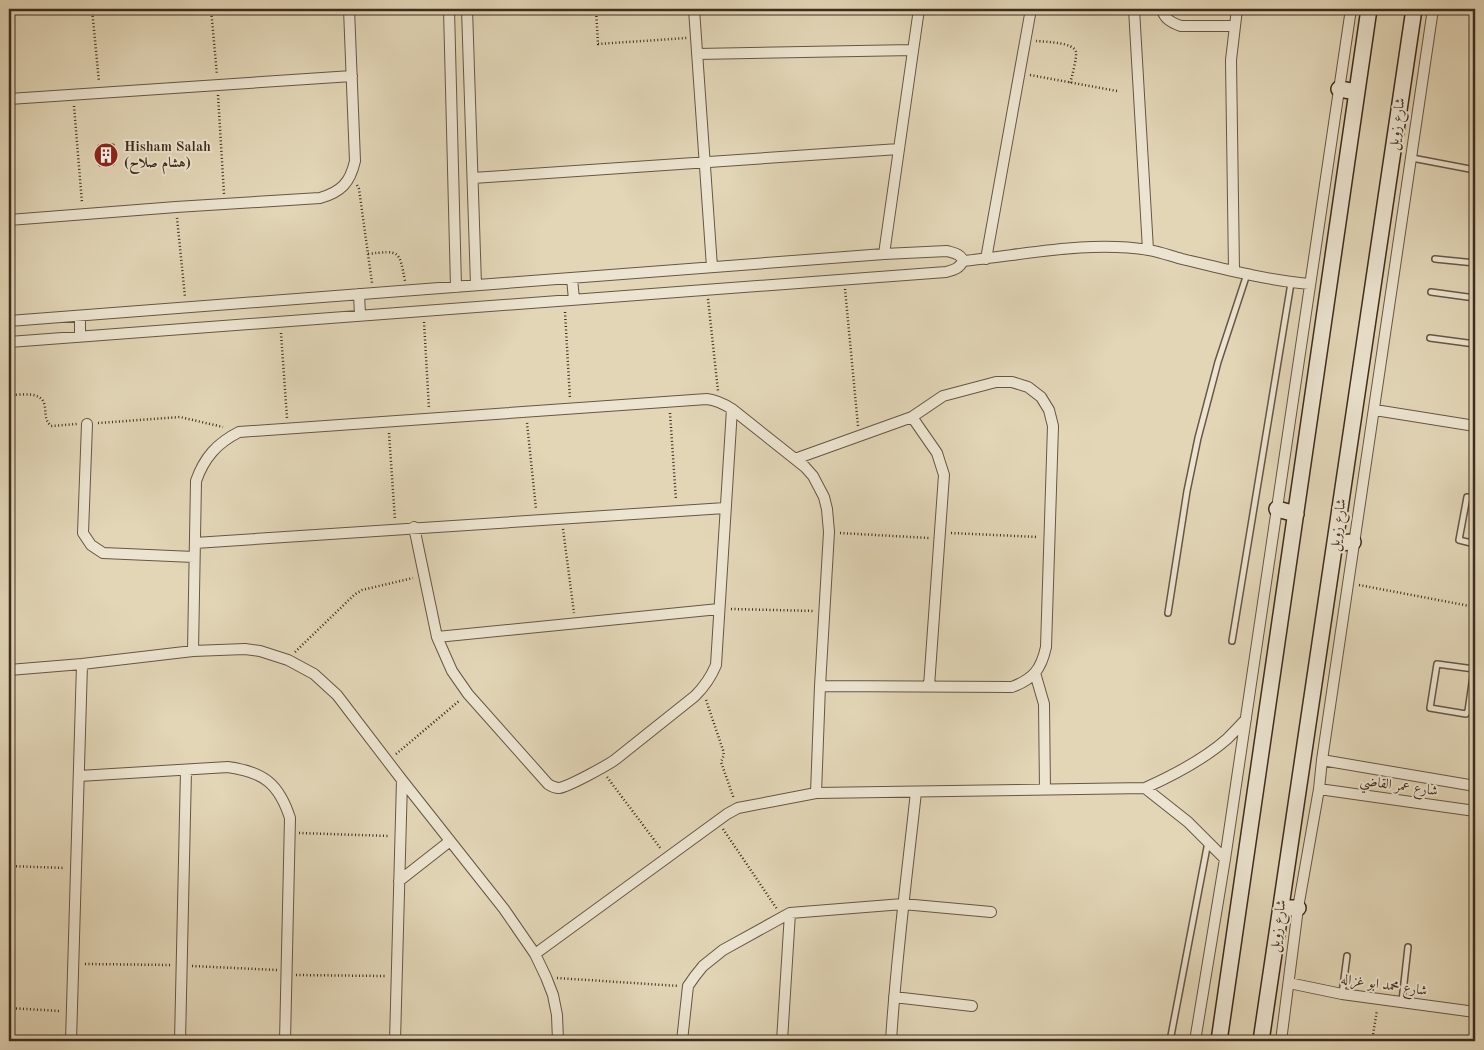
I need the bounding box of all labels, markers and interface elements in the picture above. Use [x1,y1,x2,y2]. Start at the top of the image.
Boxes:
street label: شارع زويل [1386,97,1412,152]
place label: Hisham Salah (هشام صلاح) [124,140,211,175]
building icon: Hisham Salah (هشام صلاح) [93,142,119,168]
street label: شارع زويل [1327,498,1353,553]
street label: شارع عمر القاضي [1358,774,1439,804]
street label: شارع زويل [1267,899,1293,954]
street label: شارع محمد ابو غزاله [1339,972,1428,1002]

